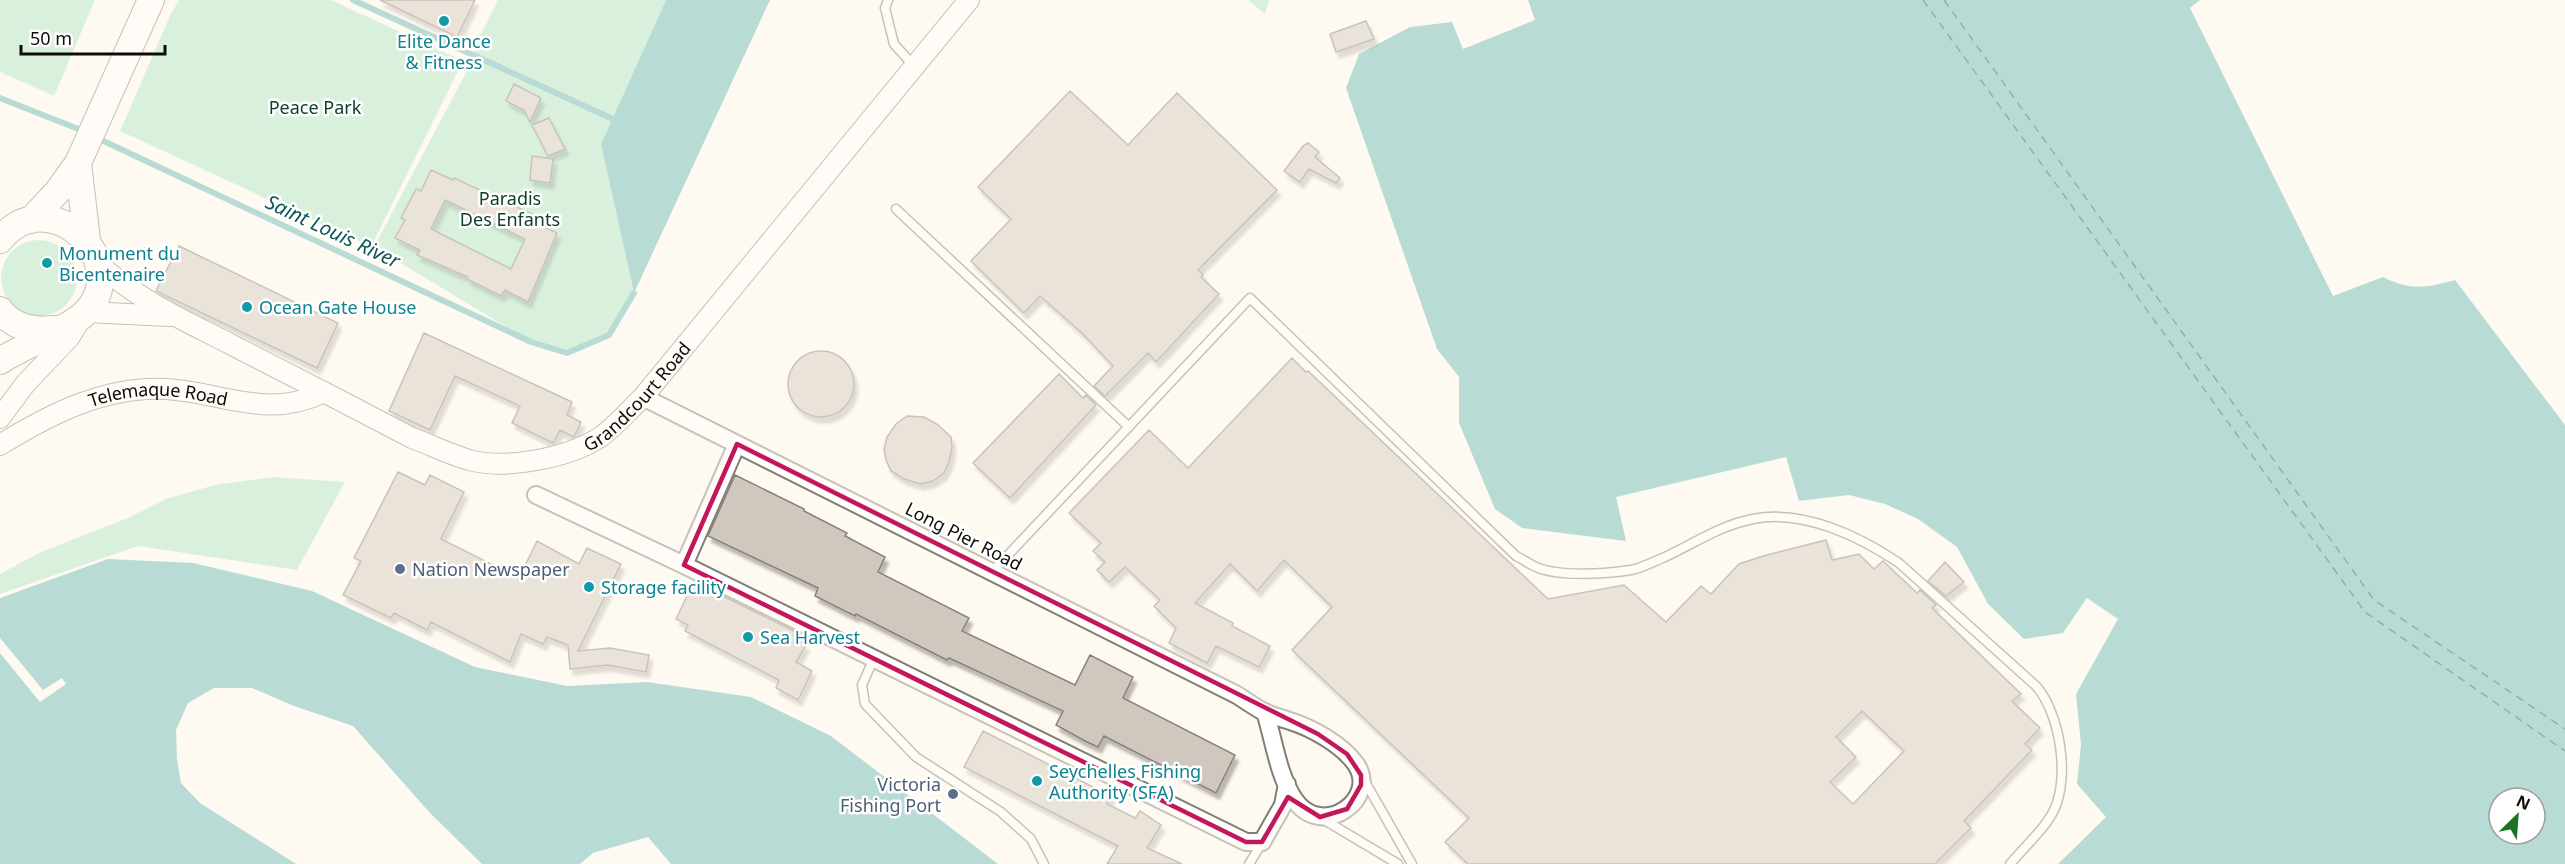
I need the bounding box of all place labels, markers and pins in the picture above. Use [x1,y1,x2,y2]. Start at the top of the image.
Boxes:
marker: Elite Dance & Fitness [437,14,451,28]
place label: Elite Dance & Fitness [397,29,491,74]
place label: Monument du Bicentenaire [59,241,180,286]
marker: Monument du Bicentenaire [40,256,54,270]
place label: Ocean Gate House [259,295,416,319]
marker: Ocean Gate House [240,300,254,314]
place label: Nation Newspaper [412,557,570,581]
marker: Nation Newspaper [393,562,407,576]
place label: Storage facility [601,575,727,599]
marker: Storage facility [582,580,596,594]
place label: Sea Harvest [760,625,861,649]
marker: Sea Harvest [741,630,755,644]
place label: Seychelles Fishing Authority (SFA) [1049,759,1201,804]
place label: Victoria Fishing Port [840,772,941,817]
marker: Seychelles Fishing Authority (SFA) [1030,774,1044,788]
marker: Victoria Fishing Port [946,787,960,801]

